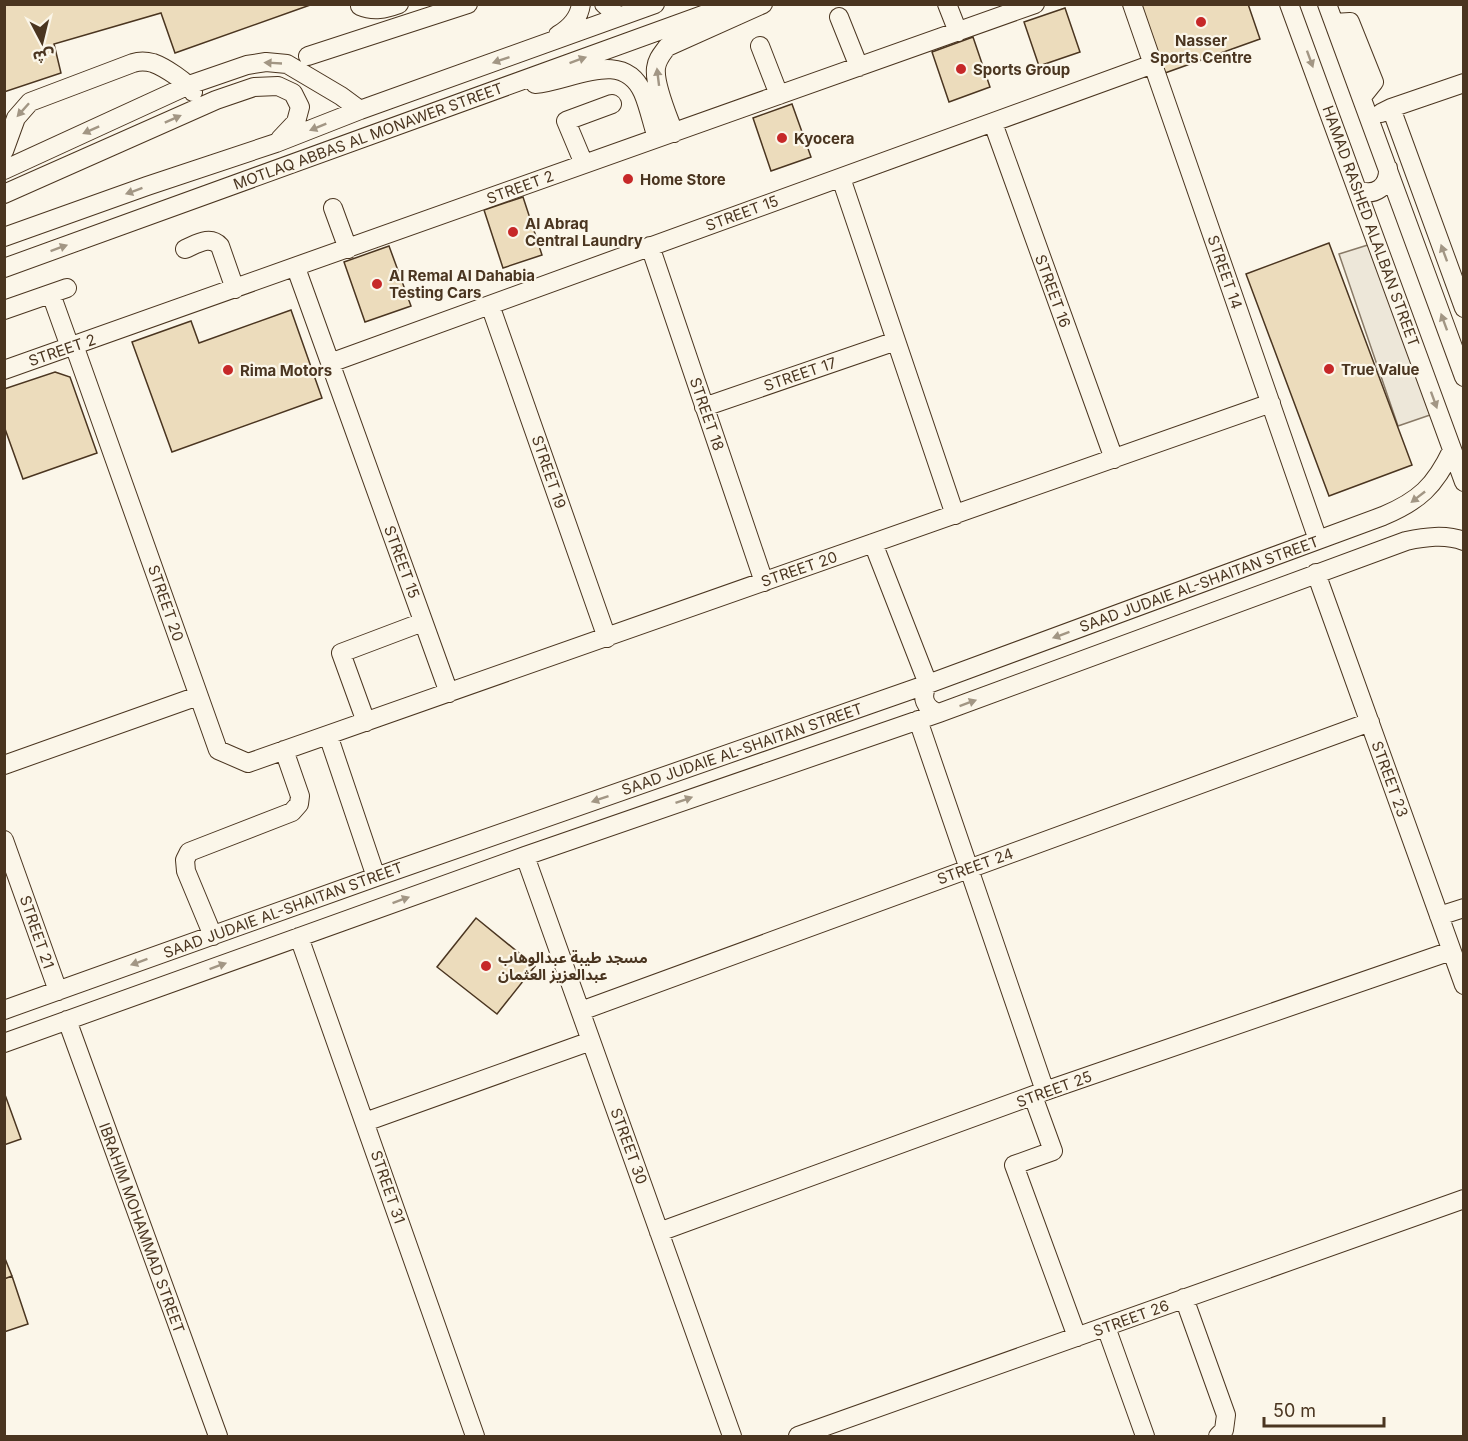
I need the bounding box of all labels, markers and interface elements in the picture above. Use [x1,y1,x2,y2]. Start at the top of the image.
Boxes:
north arrow [12,12,72,72]
marker: Nasser Sports Centre [1194,15,1208,29]
place label: Nasser Sports Centre [1150,31,1252,67]
text: ش [32,46,56,68]
one-way arrow [1305,51,1315,69]
one-way arrow [569,54,587,64]
one-way arrow [492,56,510,66]
one-way arrow [263,59,282,68]
place label: Sports Group [973,60,1070,79]
marker: Sports Group [954,62,968,76]
one-way arrow [653,67,662,86]
street label: MOTLAQ ABBAS AL MONAWER STREET [231,78,505,194]
one-way arrow [17,102,30,117]
street label: HAMAD RASHED ALALBAN STREET [1318,103,1424,349]
one-way arrow [165,115,182,124]
one-way arrow [308,122,326,132]
one-way arrow [82,125,100,135]
place label: Kyocera [794,129,855,148]
marker: Kyocera [775,131,789,145]
street label: STREET 2 [484,166,556,208]
place label: Home Store [640,170,726,189]
marker: Home Store [621,172,635,186]
one-way arrow [124,186,142,196]
street label: STREET 15 [703,191,781,235]
place label: Al Abraq Central Laundry [525,214,643,250]
marker: Al Abraq Central Laundry [506,225,520,239]
street label: STREET 14 [1204,233,1246,311]
one-way arrow [51,243,69,253]
one-way arrow [1438,244,1448,262]
street label: STREET 16 [1031,252,1075,330]
place label: Al Remal Al Dahabia Testing Cars [389,266,535,302]
marker: Al Remal Al Dahabia Testing Cars [370,277,384,291]
one-way arrow [1438,313,1448,331]
street label: STREET 2 [26,330,98,370]
street label: STREET 17 [761,353,839,395]
place label: True Value [1341,360,1420,379]
place label: Rima Motors [240,361,332,380]
marker: True Value [1322,362,1336,376]
marker: Rima Motors [221,363,235,377]
street label: STREET 18 [686,375,728,453]
one-way arrow [1430,391,1440,409]
street label: STREET 19 [528,433,570,511]
one-way arrow [1411,491,1426,503]
street label: STREET 15 [380,523,424,601]
street label: SAAD JUDAIE AL-SHAITAN STREET [1077,532,1321,636]
street label: STREET 20 [758,547,840,591]
street label: STREET 20 [144,562,188,644]
one-way arrow [1052,631,1070,641]
one-way arrow [959,697,977,707]
street label: SAAD JUDAIE AL-SHAITAN STREET [619,699,865,799]
street label: STREET 23 [1368,738,1412,820]
one-way arrow [591,794,609,804]
one-way arrow [675,795,693,805]
street label: STREET 24 [934,843,1016,889]
street label: SAAD JUDAIE AL-SHAITAN STREET [161,858,405,962]
street label: STREET 21 [16,893,58,971]
one-way arrow [392,895,410,905]
place label: مسجد طيبة عبدالوهاب عبدالعزيز العثمان [498,948,648,984]
one-way arrow [130,957,148,967]
marker: مسجد طيبة عبدالوهاب عبدالعزيز العثمان [479,959,493,973]
one-way arrow [209,961,227,971]
street label: STREET 25 [1014,1067,1094,1111]
street label: STREET 30 [606,1105,652,1187]
street label: IBRAHIM MOHAMMAD STREET [95,1120,189,1336]
street label: STREET 31 [367,1148,409,1226]
street label: STREET 26 [1090,1296,1172,1340]
scale bar [1264,1390,1384,1428]
text: 50 m [1273,1400,1316,1421]

